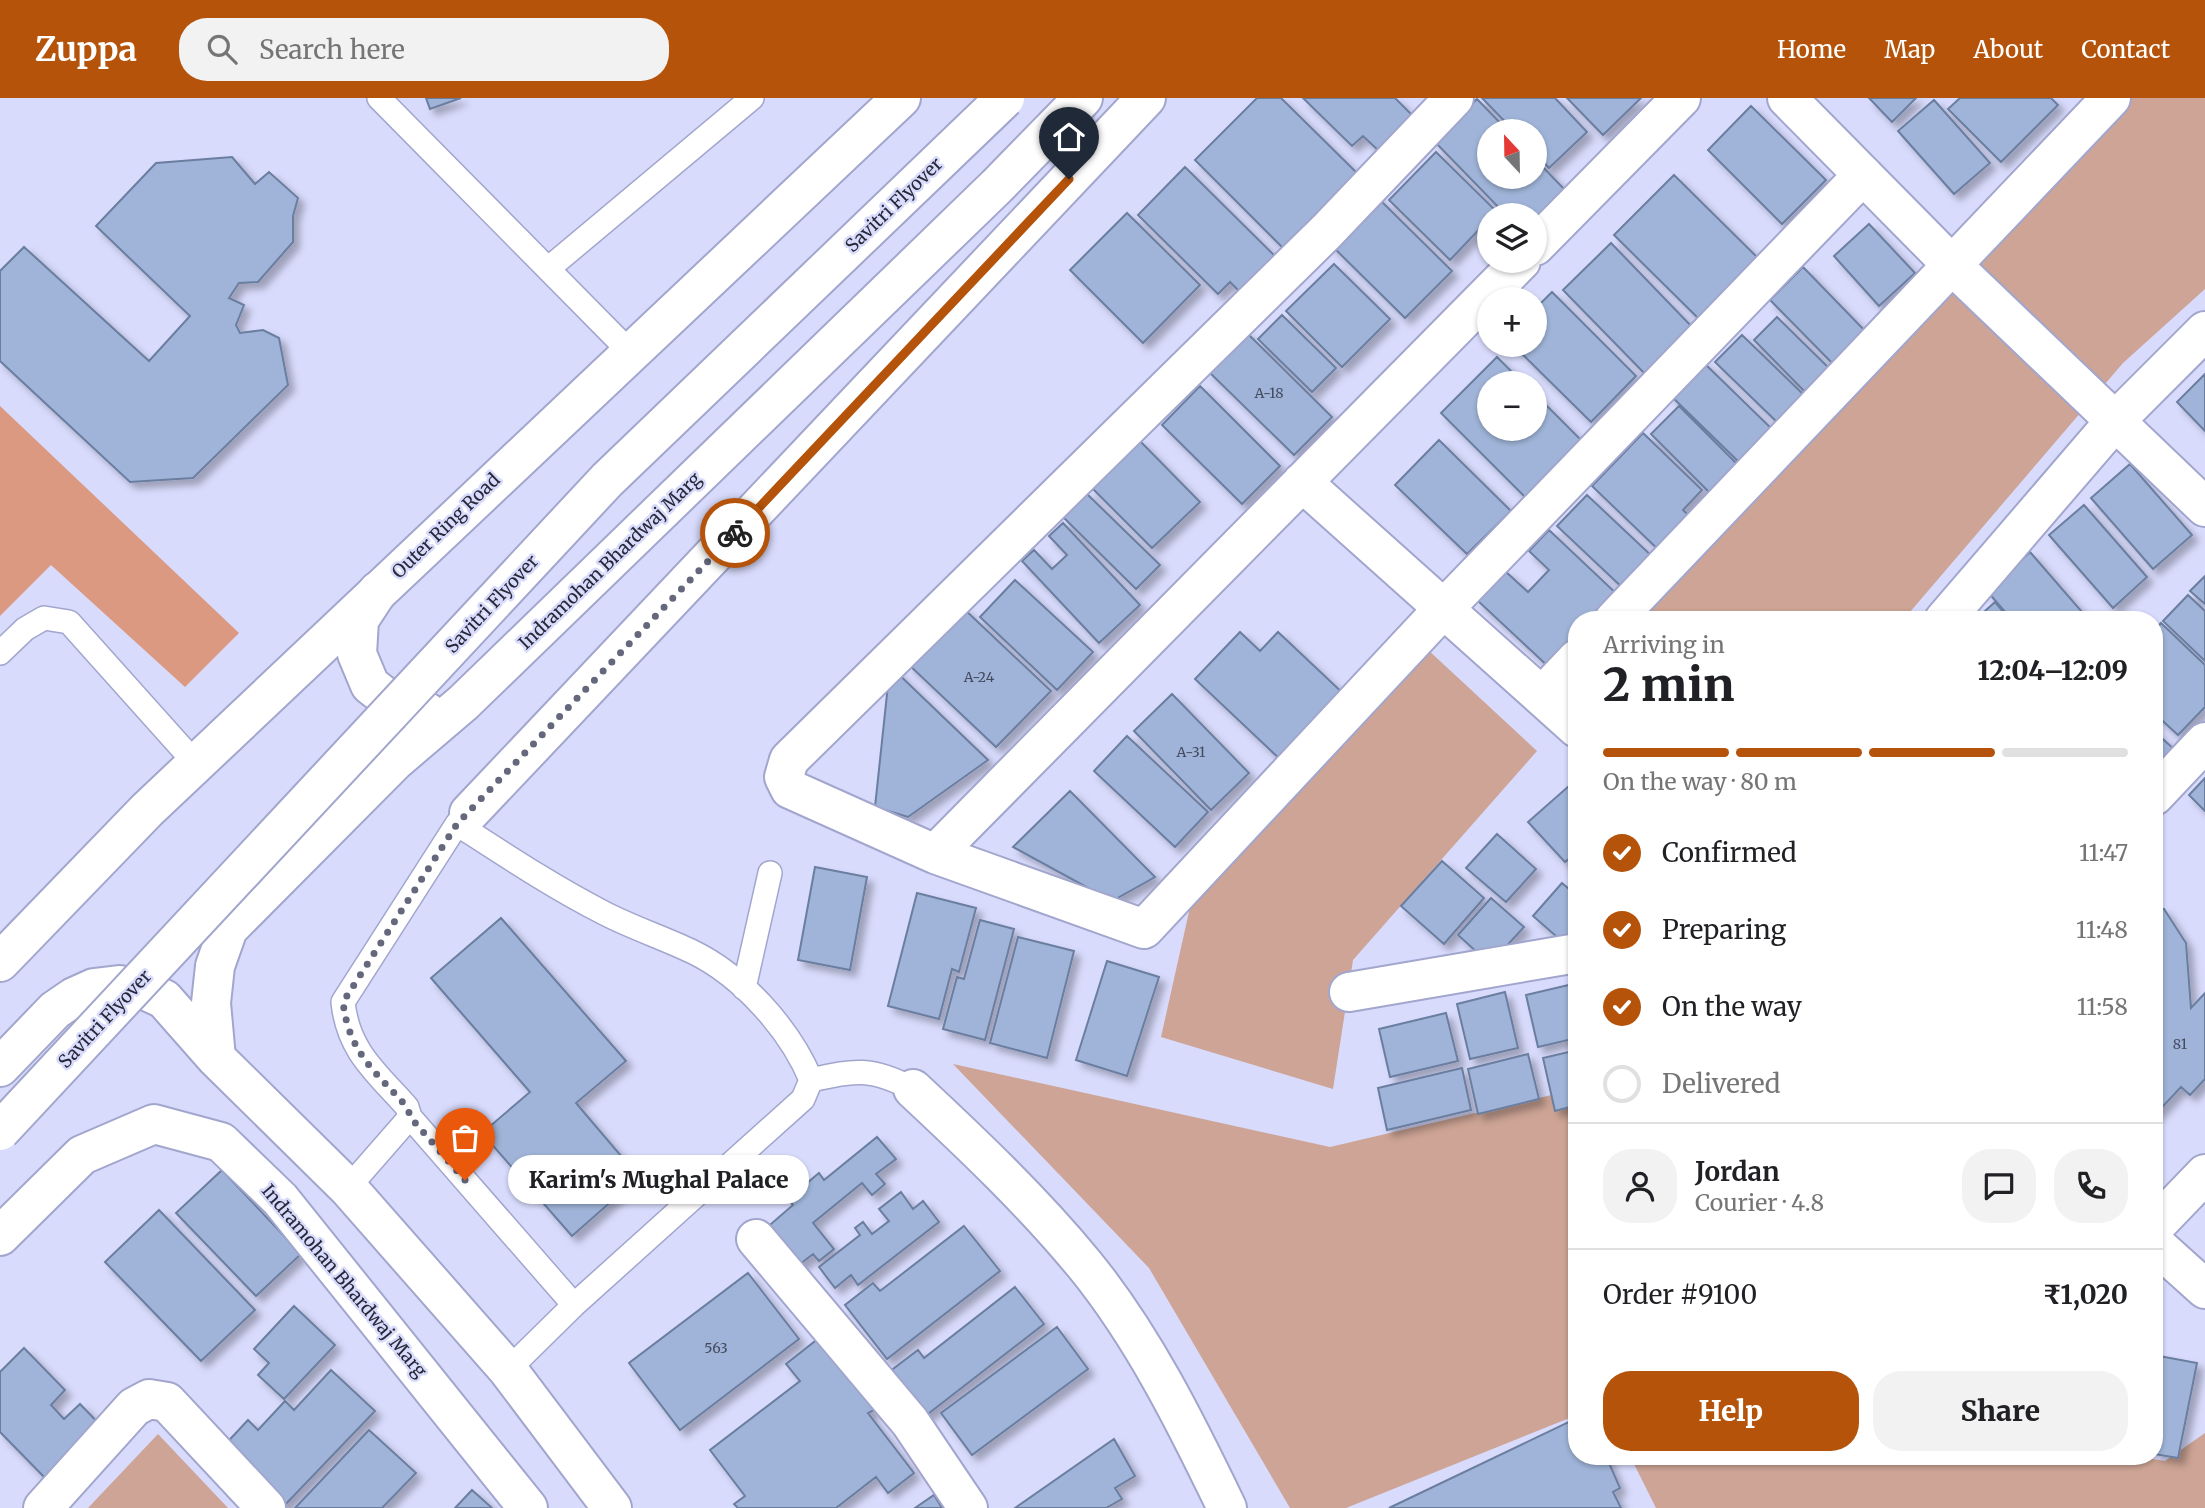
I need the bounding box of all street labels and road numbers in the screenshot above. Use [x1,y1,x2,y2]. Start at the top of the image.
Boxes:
street label: Savitri Flyover [840,153,947,257]
street label: Indramohan Bhardwaj Marg [514,467,706,654]
street label: Outer Ring Road [387,468,505,583]
street label: Savitri Flyover [440,550,543,658]
street label: Savitri Flyover [53,965,156,1073]
street label: Indramohan Bhardwaj Marg [257,1179,432,1382]

